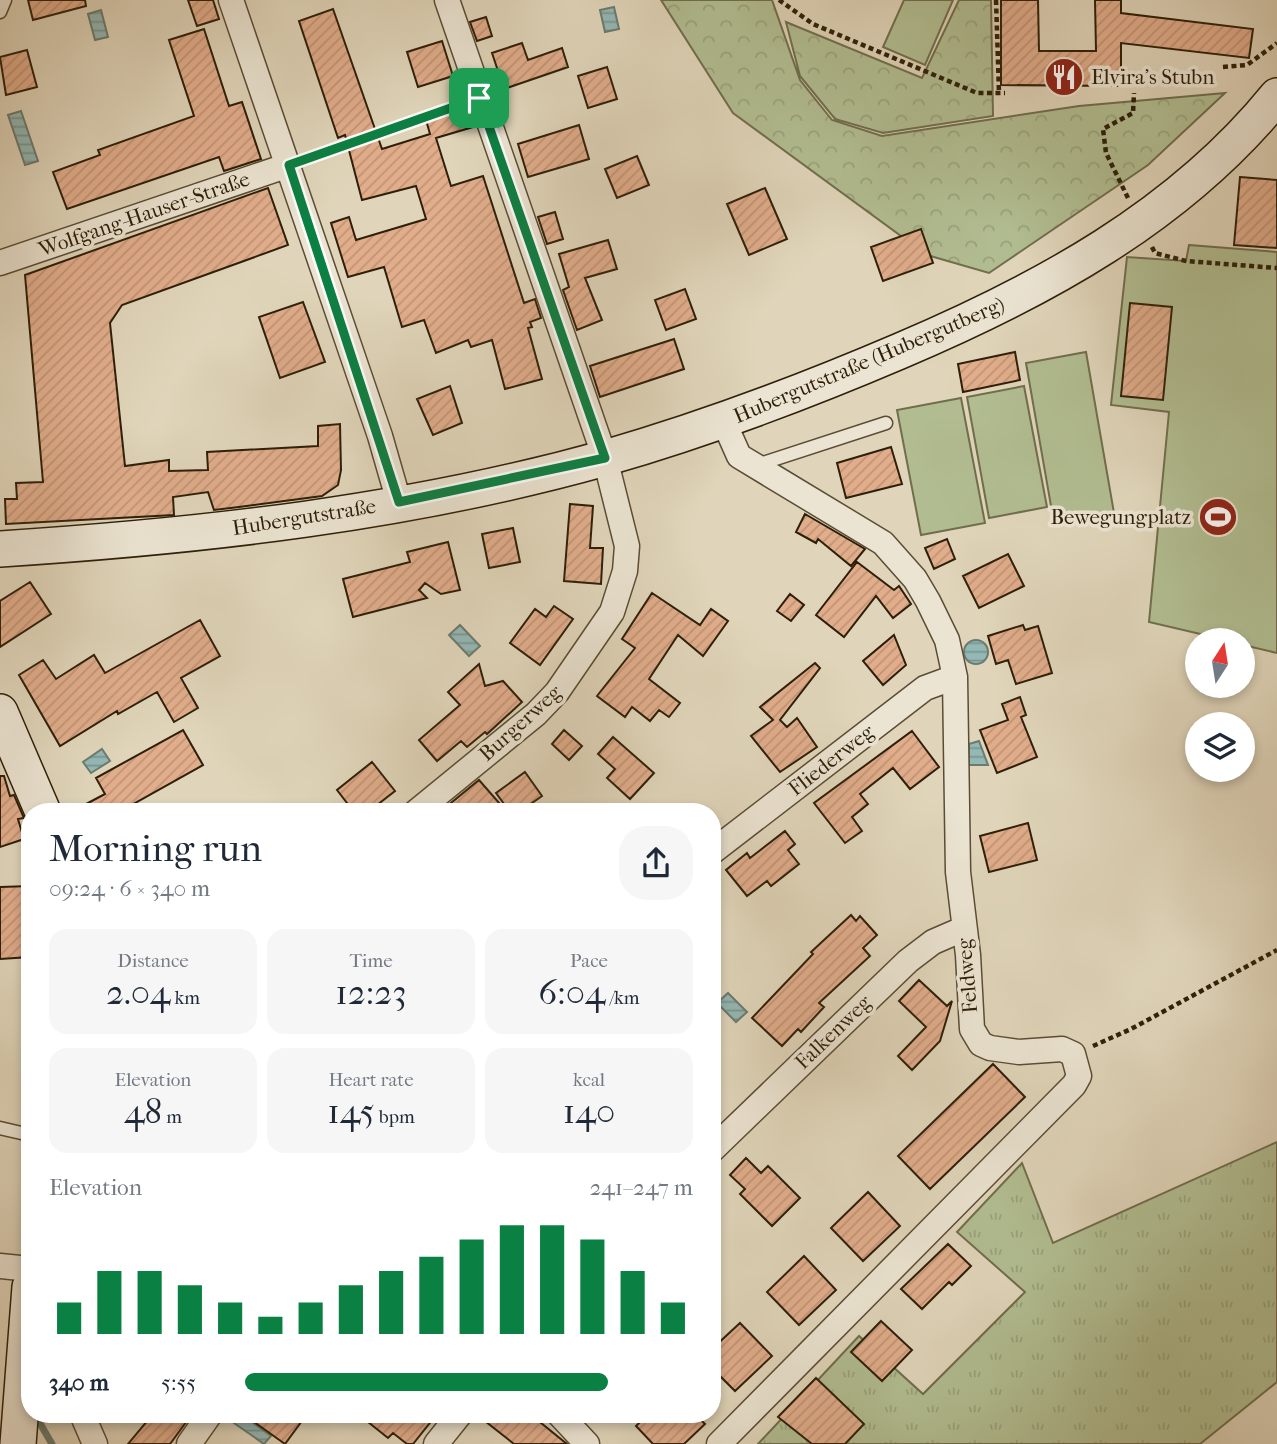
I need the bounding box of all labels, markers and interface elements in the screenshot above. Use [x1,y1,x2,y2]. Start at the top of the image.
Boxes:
restaurant icon: Elvira's Stubn [1043,56,1085,98]
place label: Elvira's Stubn [1091,65,1214,89]
pin [449,68,509,128]
icon: arrive [460,79,498,117]
street label: Wolfgang-Hauser-Straße [34,167,253,262]
street label: Hubergutstraße (Hubergutberg) [730,292,1008,428]
street label: Hubergutstraße [230,494,378,540]
sports icon: Bewegungplatz [1197,496,1239,538]
place label: Bewegungplatz [1050,505,1191,529]
north arrow [1185,628,1255,698]
map controls [1185,628,1255,782]
street label: Burgerweg [474,679,566,766]
button: layers [1185,712,1255,782]
street label: Fliederweg [784,719,879,801]
text: Morning run [49,826,262,871]
button: share [619,826,693,900]
text: 09:24 · 6 × 340 m [49,875,210,902]
street label: Feldweg [952,937,982,1015]
text: Distance [117,950,189,972]
text: Time [349,950,393,972]
text: Pace [570,950,608,972]
text: 2.04 [106,972,170,1013]
text: 12:23 [335,972,407,1013]
text: 6:04 [538,972,605,1013]
text: km [170,987,200,1009]
text: /km [605,987,640,1009]
street label: Falkenweg [790,989,876,1074]
text: Elevation [115,1069,191,1091]
text: Heart rate [328,1069,414,1091]
text: kcal [573,1069,605,1091]
text: 48 [124,1091,162,1132]
text: 145 [327,1091,375,1132]
text: 140 [563,1091,615,1132]
text: m [162,1106,182,1128]
text: bpm [375,1106,415,1128]
text: Elevation [49,1174,142,1201]
text: 241–247 m [589,1174,693,1201]
text: 340 m [49,1369,109,1396]
text: 5:55 [161,1369,196,1396]

